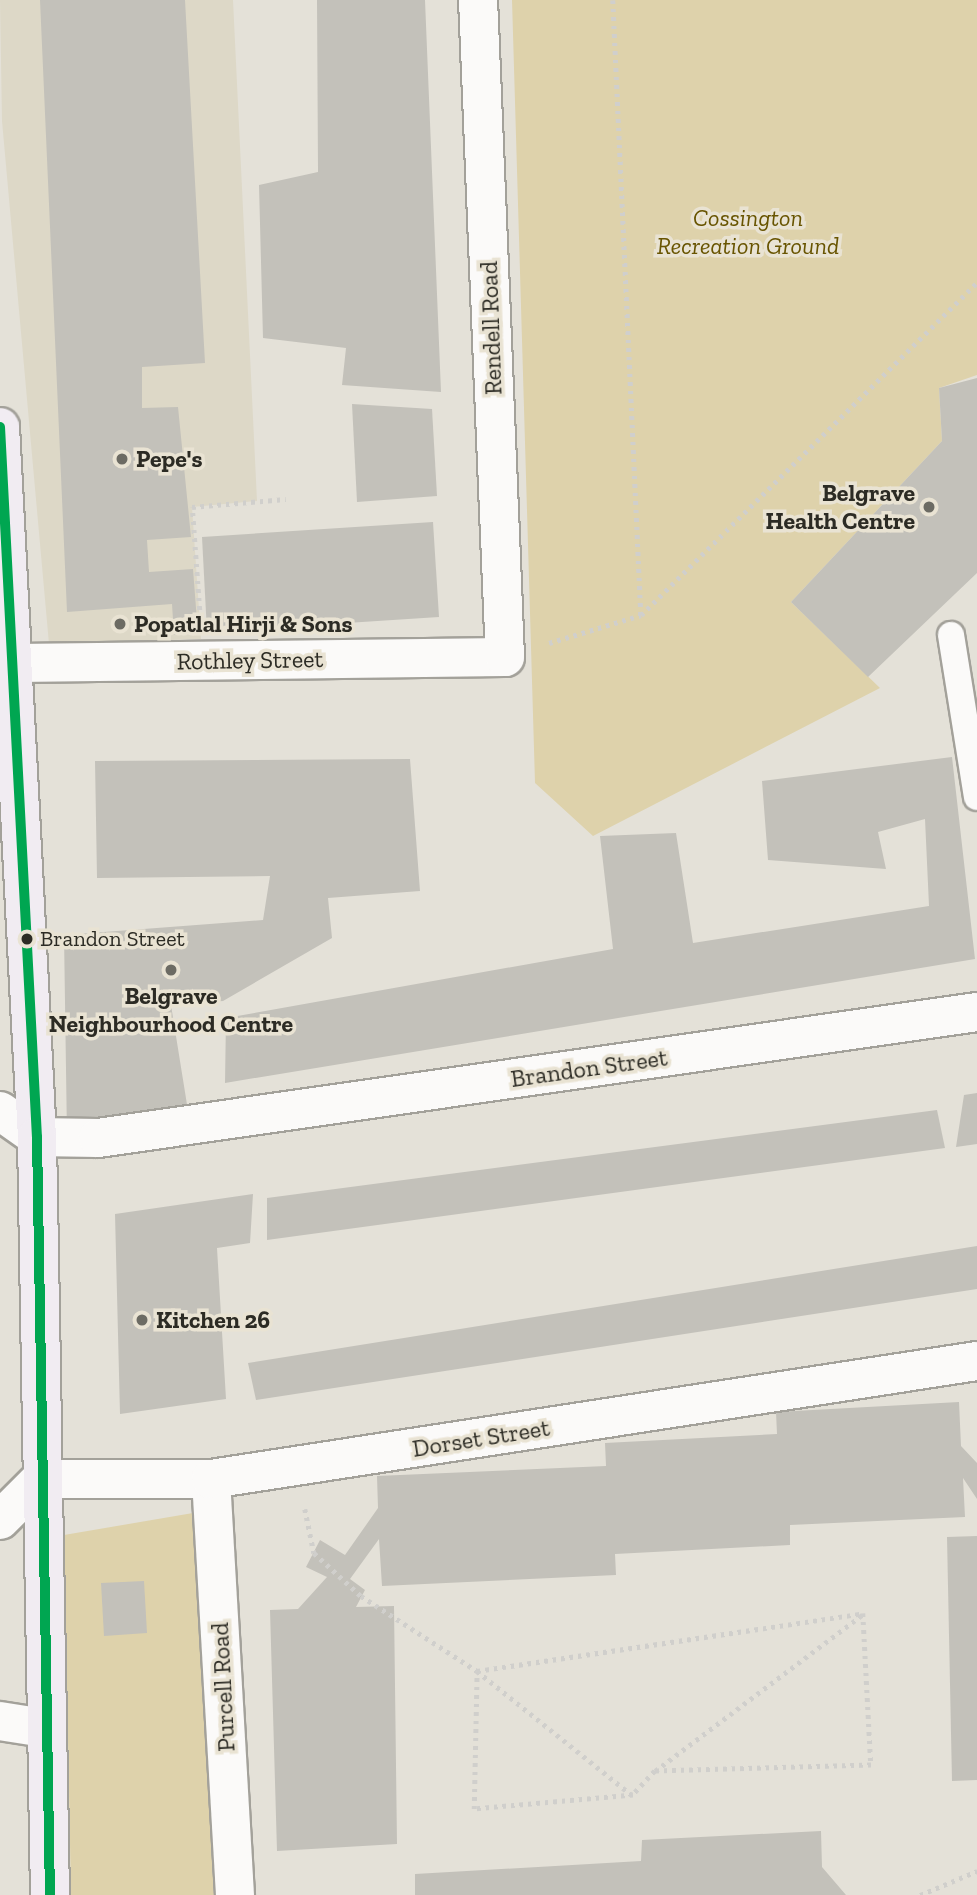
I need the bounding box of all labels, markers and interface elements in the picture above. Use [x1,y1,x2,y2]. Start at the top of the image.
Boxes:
park label: Cossington Recreation Ground [657,204,839,260]
street label: Rendell Road [474,261,508,395]
place label: Pepe's [136,445,203,473]
marker: Pepe's [114,451,130,467]
place label: Belgrave Health Centre [766,479,915,535]
marker: Belgrave Health Centre [921,499,937,515]
place label: Popatlal Hirji & Sons [134,610,353,638]
marker: Popatlal Hirji & Sons [112,616,128,632]
street label: Rothley Street [176,644,324,676]
place label: Brandon Street [40,926,185,952]
marker: Brandon Street [20,932,34,946]
marker: Belgrave Neighbourhood Centre [163,962,179,978]
place label: Belgrave Neighbourhood Centre [49,982,293,1038]
street label: Brandon Street [509,1043,669,1093]
place label: Kitchen 26 [156,1306,270,1334]
marker: Kitchen 26 [134,1312,150,1328]
street label: Dorset Street [410,1413,552,1463]
street label: Purcell Road [205,1622,241,1752]

